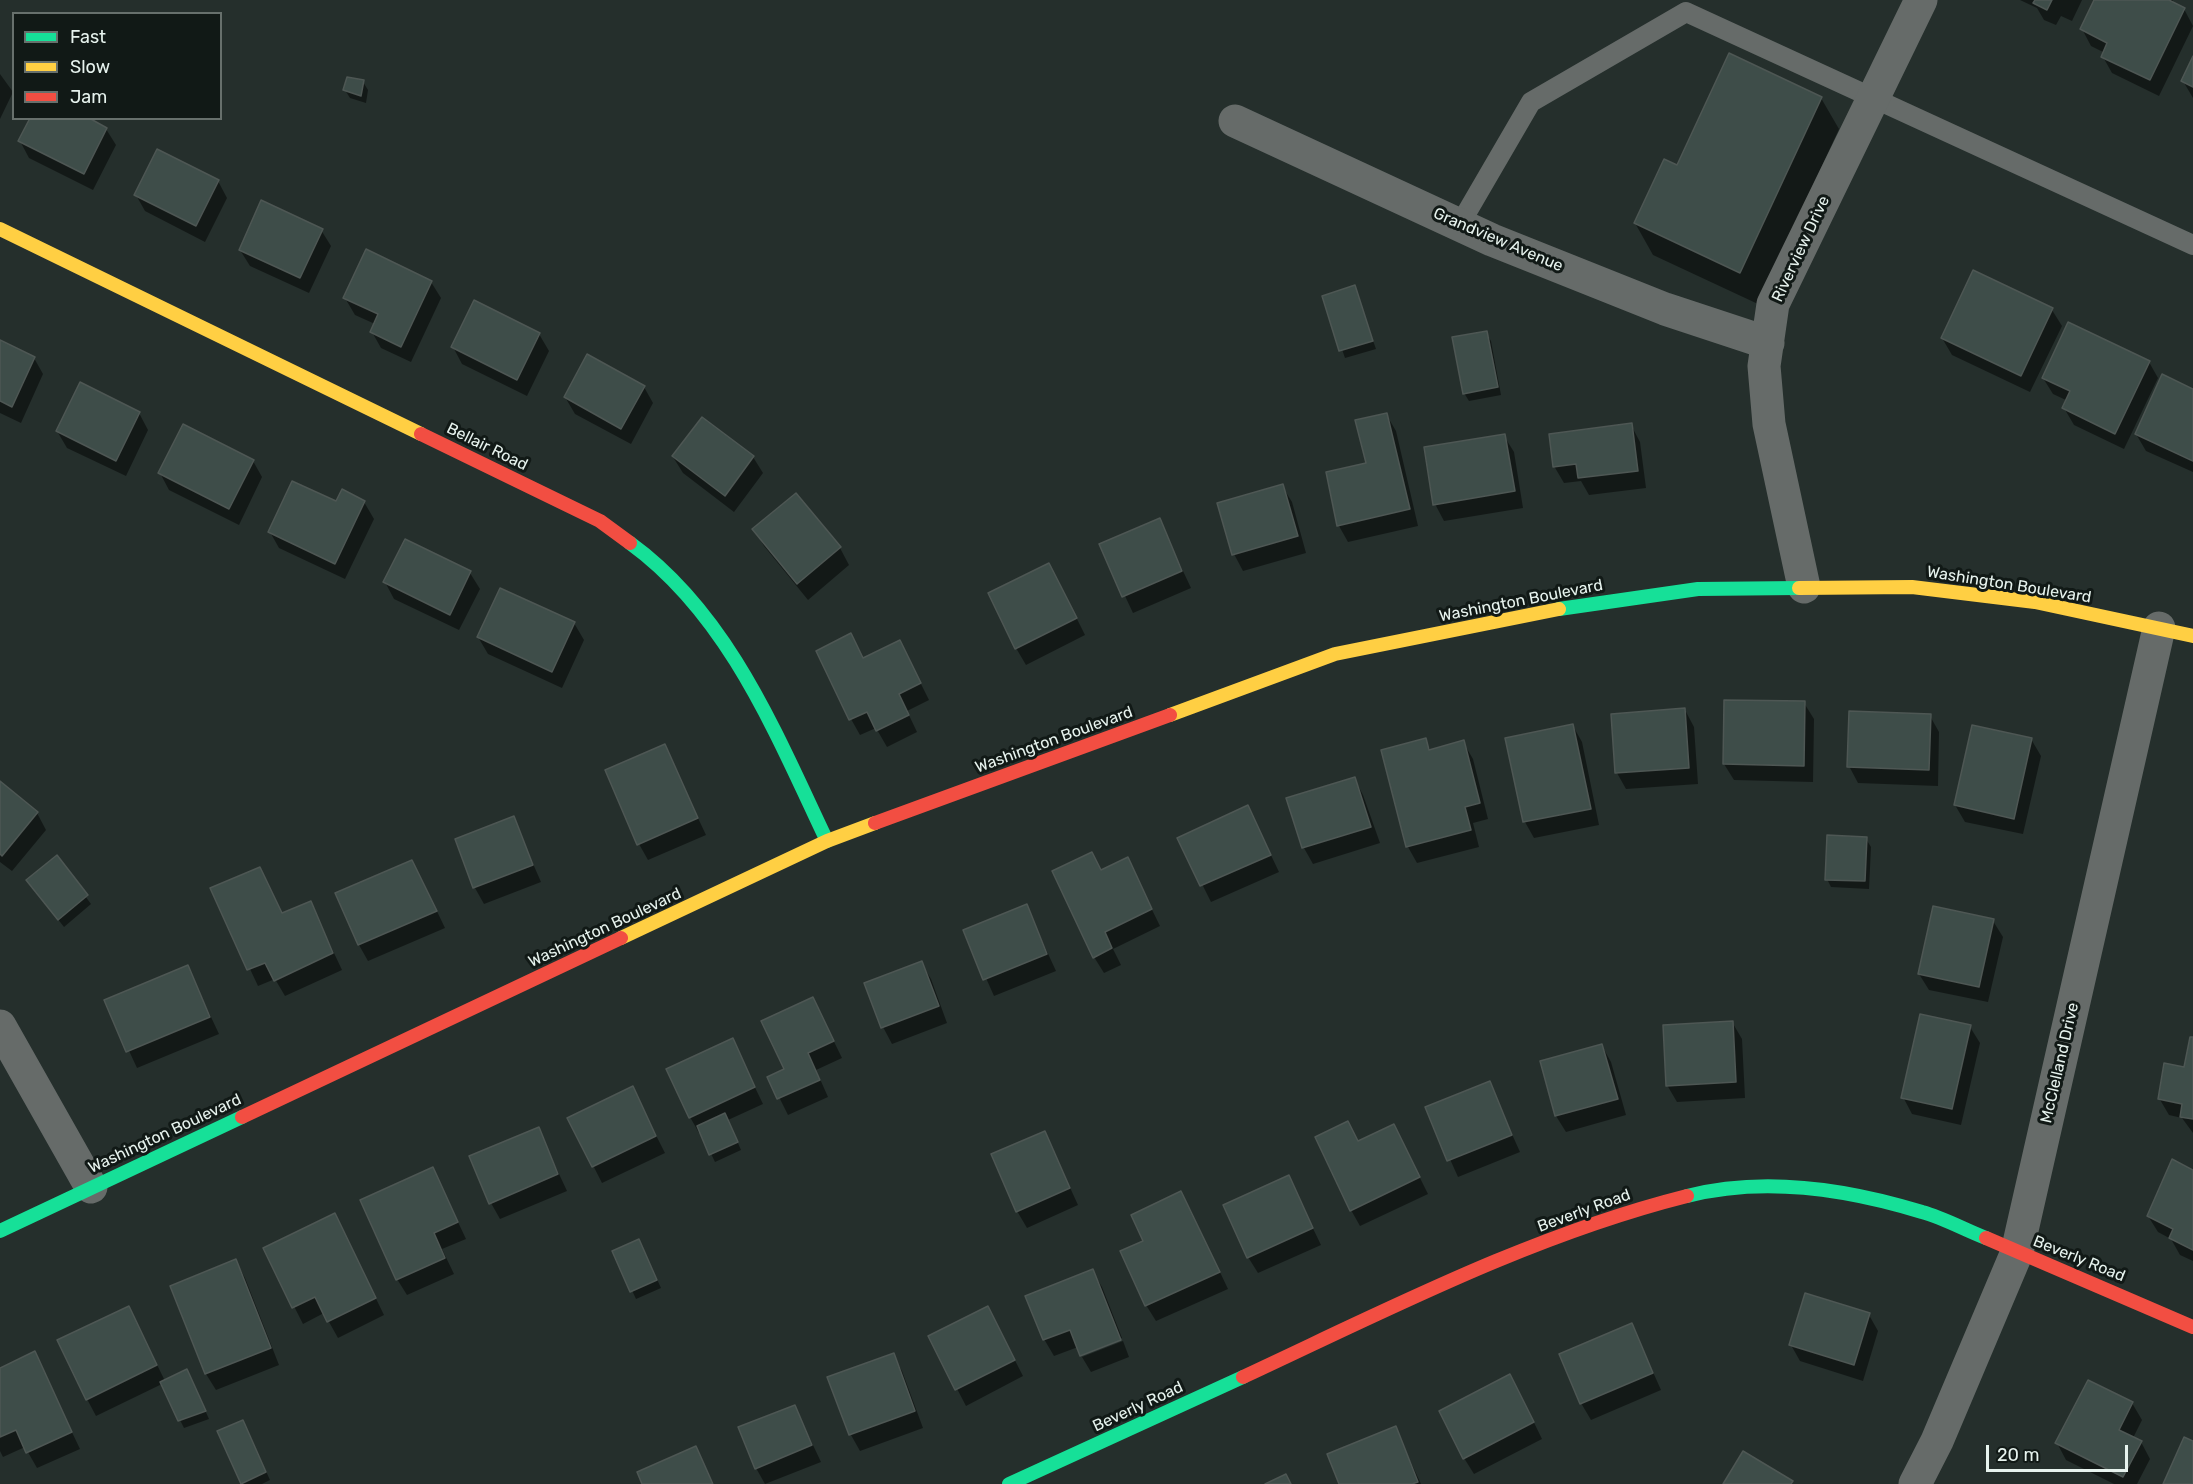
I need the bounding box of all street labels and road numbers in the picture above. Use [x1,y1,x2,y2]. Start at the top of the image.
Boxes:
street label: Riverview Drive [1768,193,1834,305]
street label: Grandview Avenue [1430,204,1566,276]
street label: Bellair Road [443,419,531,475]
street label: Washington Boulevard [1925,563,2093,607]
street label: Washington Boulevard [1438,576,1604,626]
street label: Washington Boulevard [973,703,1135,777]
street label: Washington Boulevard [526,884,684,972]
street label: McClelland Drive [2037,1001,2083,1125]
street label: Washington Boulevard [86,1090,244,1178]
street label: Beverly Road [1535,1185,1633,1237]
street label: Beverly Road [2030,1232,2128,1286]
street label: Beverly Road [1090,1378,1186,1436]

